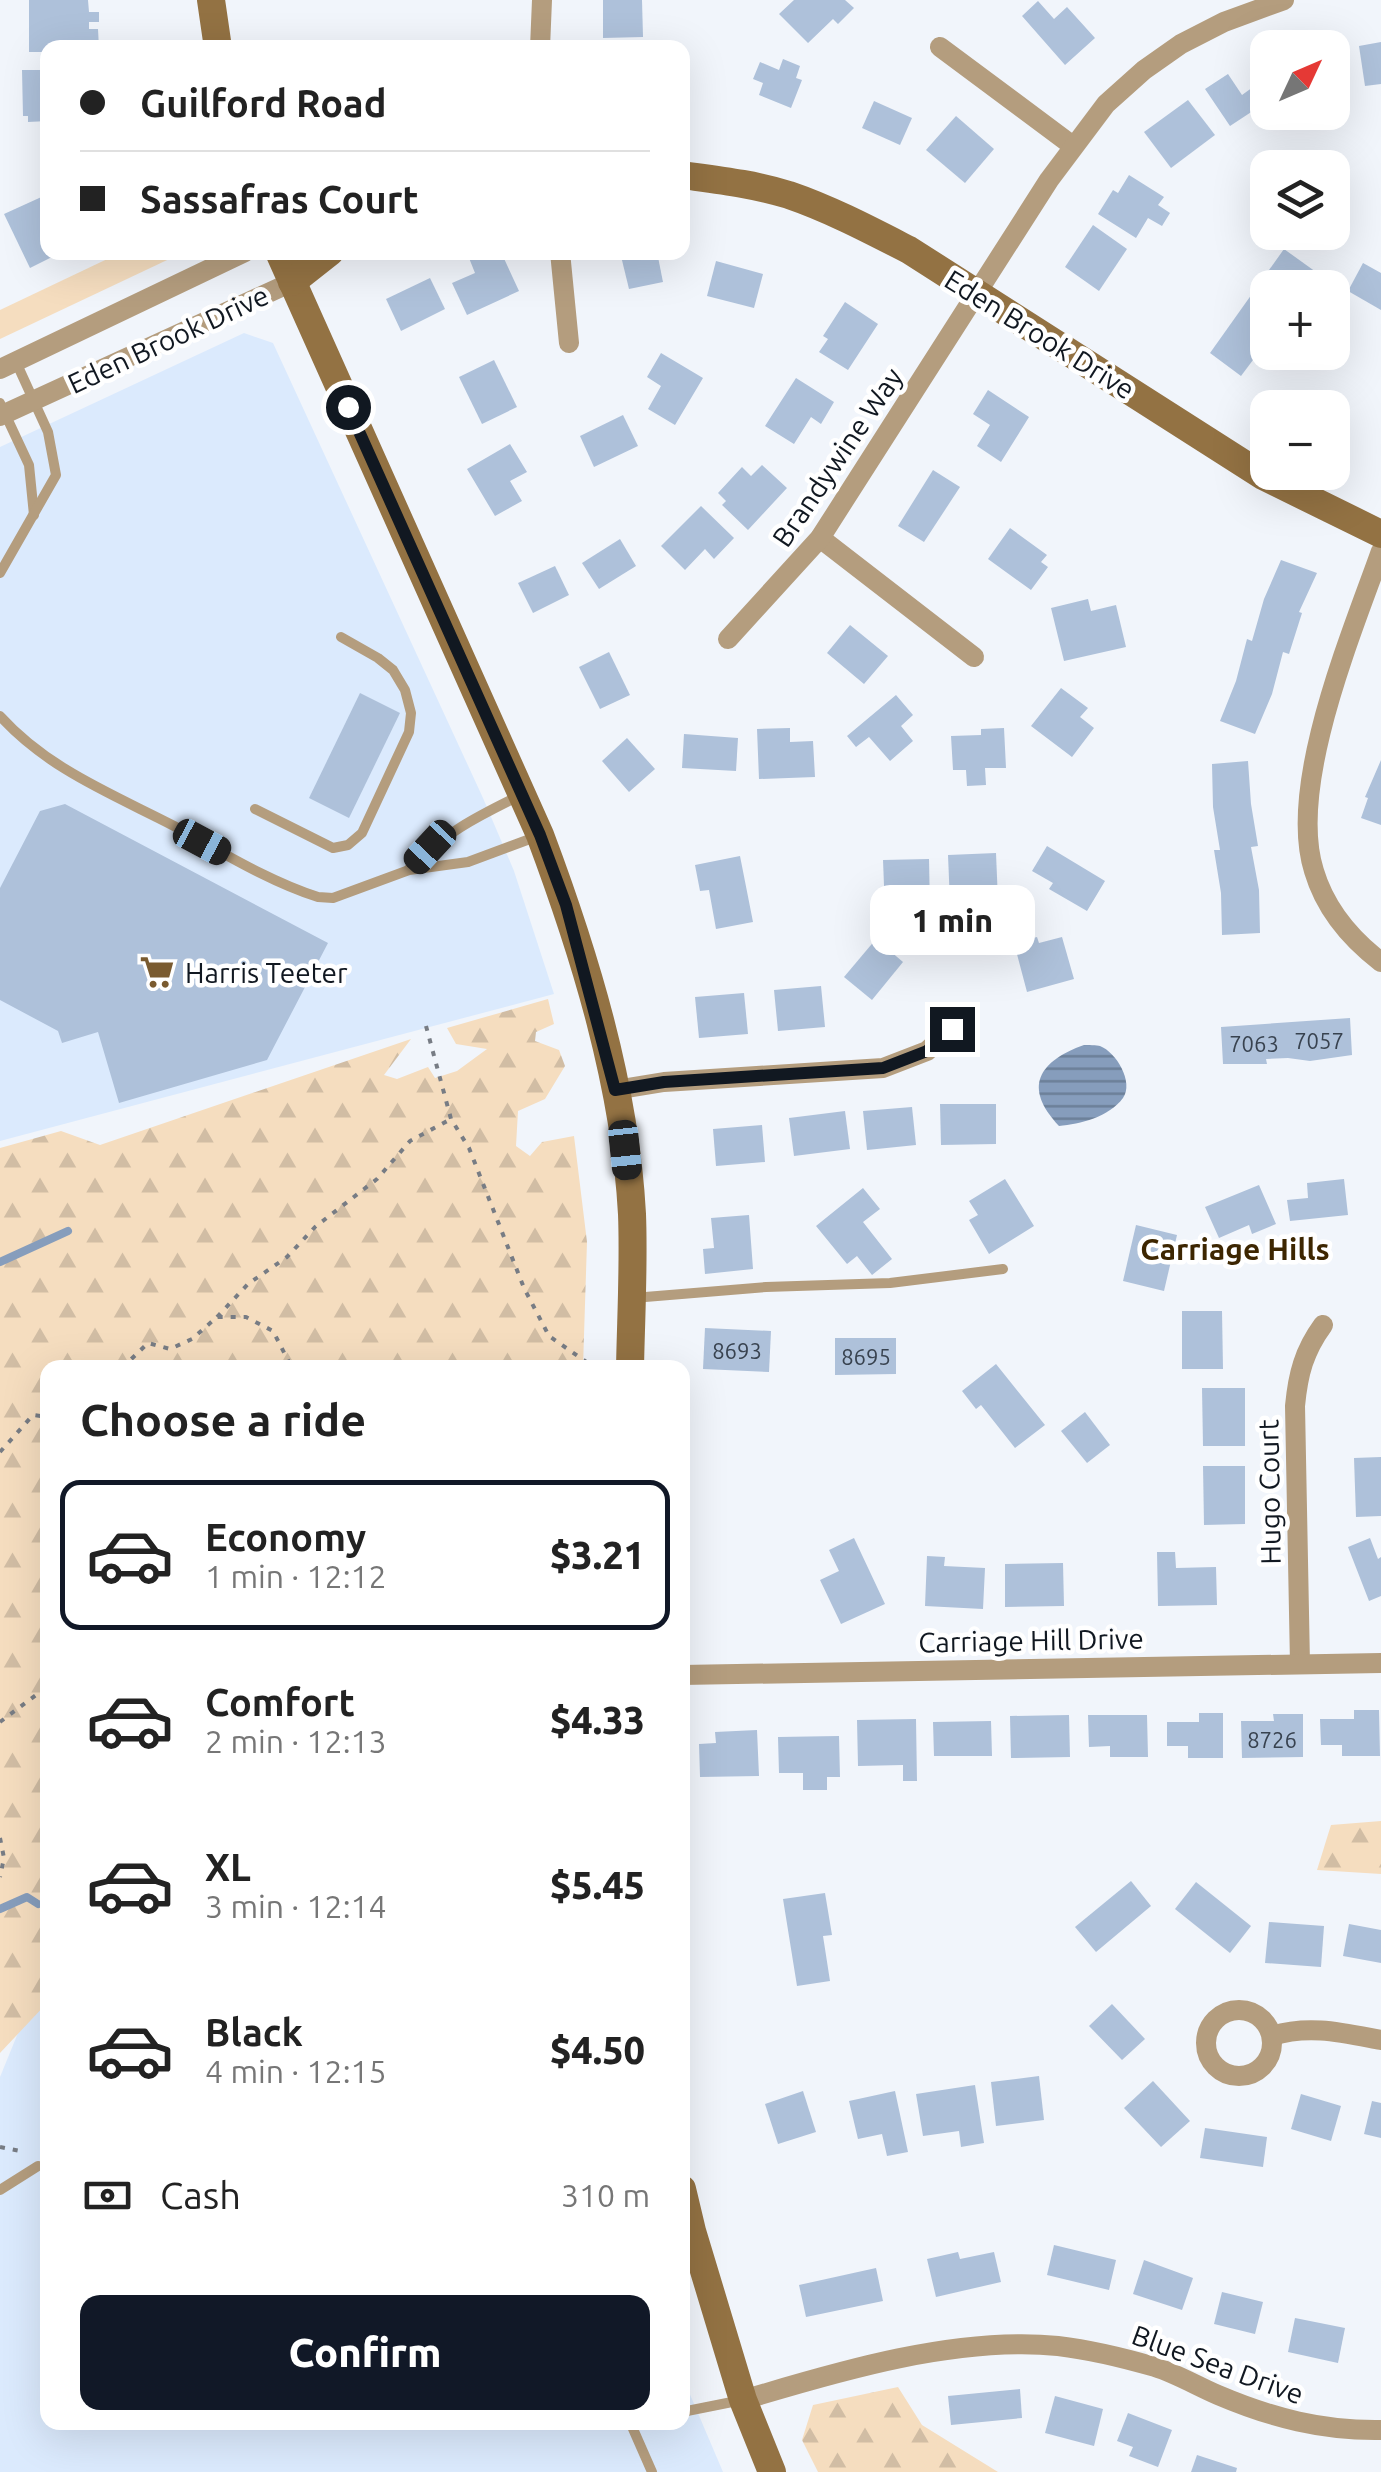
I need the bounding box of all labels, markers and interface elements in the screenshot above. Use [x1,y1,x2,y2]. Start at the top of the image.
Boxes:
north arrow [1250,30,1350,130]
map controls [1250,30,1350,490]
text: Guilford Road [140,82,386,124]
button: layers [1250,150,1350,250]
text: Sassafras Court [140,178,419,220]
street label: Eden Brook Drive [940,263,1140,405]
button: + [1250,270,1350,370]
street label: Eden Brook Drive [63,279,273,399]
street label: Brandywine Way [766,362,908,552]
route start [326,385,371,430]
button: − [1250,390,1350,490]
car [168,815,236,869]
car [399,815,461,879]
callout: 1 min [870,884,1034,954]
text: 1 min [912,902,993,938]
supermarket icon: Harris Teeter [138,953,176,991]
place label: Harris Teeter [185,957,348,988]
route end [930,1007,975,1052]
house number: 7057 [1294,1028,1344,1053]
house number: 7063 [1229,1031,1279,1056]
car [607,1119,643,1181]
district label: Carriage Hills [1140,1232,1330,1266]
house number: 8693 [712,1338,762,1363]
house number: 8695 [841,1344,891,1369]
text: Choose a ride [80,1394,366,1445]
street label: Hugo Court [1252,1419,1286,1565]
icon: car [85,1510,175,1600]
text: Economy [205,1516,366,1558]
text: $3.21 [550,1534,645,1576]
text: 1 min · 12:12 [205,1558,387,1594]
street label: Carriage Hill Drive [918,1623,1144,1657]
icon: car [85,1675,175,1765]
text: Comfort [205,1681,355,1723]
text: $4.33 [550,1699,645,1741]
text: 2 min · 12:13 [205,1723,387,1759]
house number: 8726 [1247,1727,1297,1752]
icon: car [85,1840,175,1930]
text: XL [205,1846,251,1888]
text: $5.45 [550,1864,645,1906]
text: 3 min · 12:14 [205,1888,387,1924]
icon: car [85,2005,175,2095]
text: Black [205,2011,303,2053]
text: $4.50 [550,2029,645,2071]
text: 4 min · 12:15 [205,2053,387,2089]
icon: cash [80,2168,135,2223]
text: Cash [160,2174,241,2216]
text: 310 m [561,2177,650,2213]
button: Confirm [80,2295,650,2410]
street label: Blue Sea Drive [1128,2319,1308,2409]

